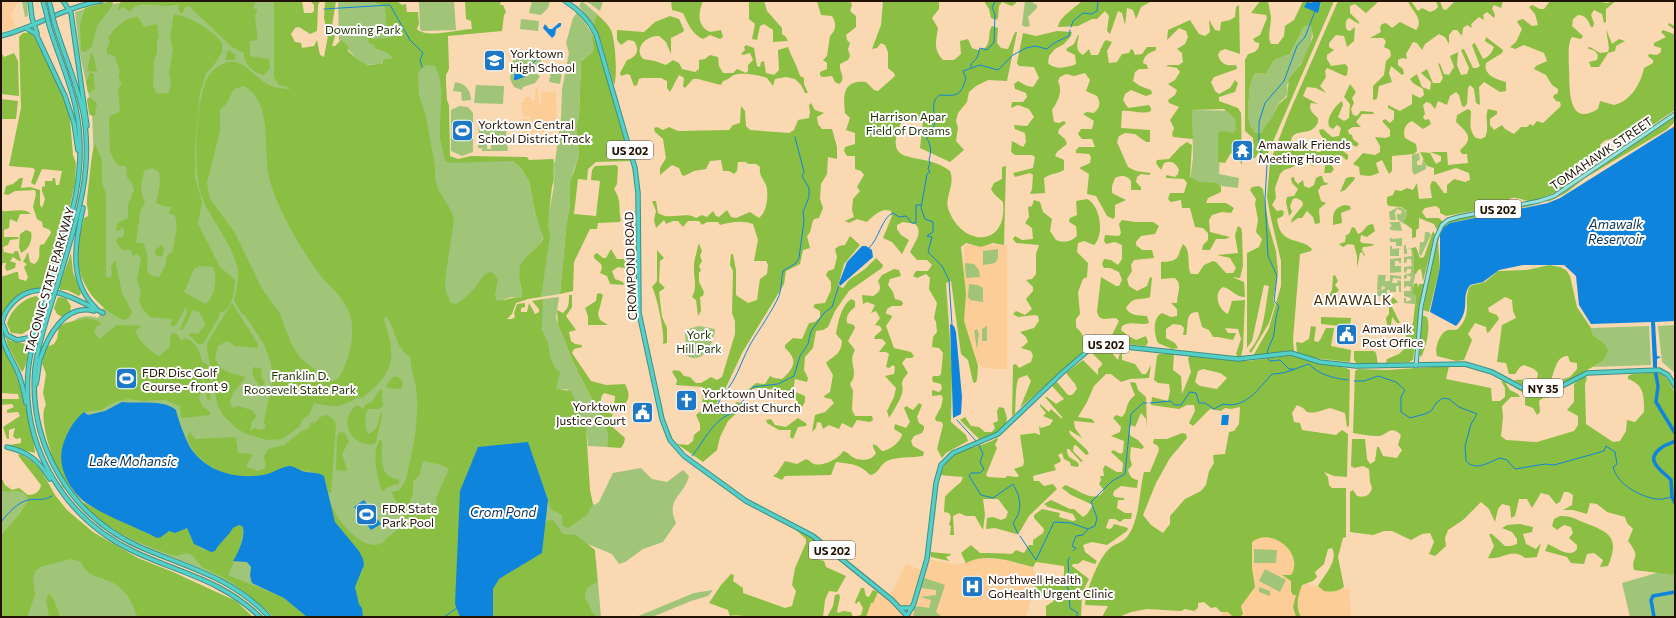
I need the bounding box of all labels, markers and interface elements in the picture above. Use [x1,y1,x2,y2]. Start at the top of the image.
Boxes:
park label: Downing Park [325,22,402,36]
place label: Yorktown High School [510,46,575,74]
school or university icon: Yorktown High School [481,47,507,73]
park label: Harrison Apar Field of Dreams [866,109,950,137]
street label: TOMAHAWK STREET [1547,113,1655,192]
place label: Yorktown Central School District Track [478,117,591,145]
sports icon: Yorktown Central School District Track [449,118,475,144]
place label: Amawalk Friends Meeting House [1258,137,1351,165]
temple icon: Amawalk Friends Meeting House [1230,138,1256,164]
road number: US 202 [607,141,653,159]
road number: US 202 [1475,200,1521,218]
street label: TACONIC STATE PARKWAY [21,205,77,355]
street label: CROMPOND ROAD [621,211,639,321]
water label: Amawalk Reservoir [1588,216,1645,247]
district label: AMAWALK [1313,291,1393,308]
place label: Amawalk Post Office [1362,321,1423,349]
public building icon: Amawalk Post Office [1333,322,1359,348]
park label: York Hill Park [676,327,722,355]
road number: US 202 [1083,335,1129,353]
place label: FDR Disc Golf Course - front 9 [142,365,228,393]
sports icon: FDR Disc Golf Course - front 9 [114,366,140,392]
park label: Franklin D. Roosevelt State Park [244,368,357,396]
road number: NY 35 [1523,379,1563,397]
place label: Yorktown United Methodist Church [702,386,801,414]
church icon: Yorktown United Methodist Church [674,387,700,413]
place label: Yorktown Justice Court [556,399,626,428]
public building icon: Yorktown Justice Court [629,400,655,426]
water label: Lake Mohansic [89,453,178,469]
place label: FDR State Park Pool [382,501,437,529]
sports icon: FDR State Park Pool [354,502,380,528]
water label: Crom Pond [470,504,537,520]
road number: US 202 [809,541,855,559]
place label: Northwell Health GoHealth Urgent Clinic [988,572,1113,600]
hospital icon: Northwell Health GoHealth Urgent Clinic [960,573,986,599]

